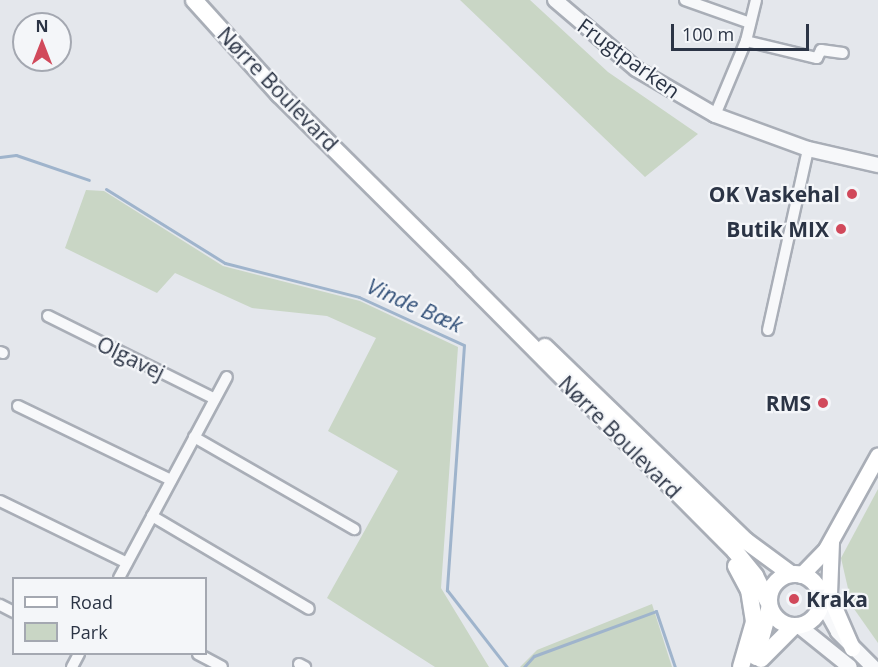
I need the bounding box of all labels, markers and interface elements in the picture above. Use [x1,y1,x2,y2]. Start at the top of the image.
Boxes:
north arrow [12,12,72,72]
scale bar [674,12,812,50]
street label: Frugtparken [573,13,685,103]
text: N [35,15,49,37]
street label: Nørre Boulevard [212,22,344,156]
text: 100 m [682,22,734,46]
place label: OK Vaskehal [709,181,840,207]
marker: OK Vaskehal [845,187,859,201]
place label: Butik MIX [726,216,829,242]
marker: Butik MIX [834,222,848,236]
water label: Vinde Bæk [363,272,467,338]
street label: Olgavej [93,331,169,385]
street label: Nørre Boulevard [554,371,686,503]
place label: RMS [766,390,811,416]
marker: RMS [816,396,830,410]
legend [12,577,207,655]
place label: Kraka [806,586,868,612]
text: Road [70,590,113,614]
marker: Kraka [787,592,801,606]
text: Park [70,620,108,644]

